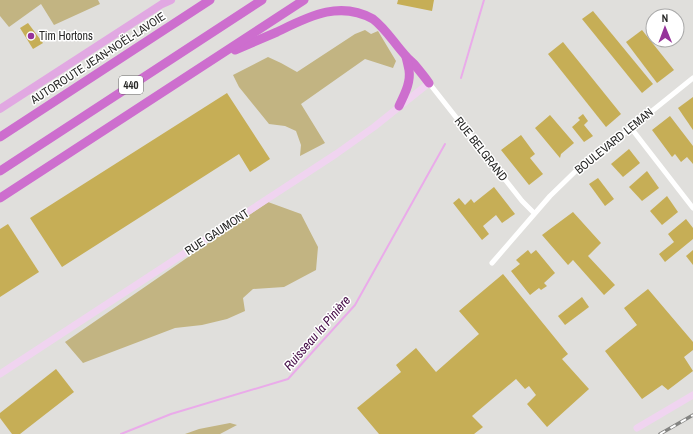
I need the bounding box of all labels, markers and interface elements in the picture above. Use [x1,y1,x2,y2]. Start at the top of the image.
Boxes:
street label: AUTOROUTE JEAN-NOËL-LAVOIE [27,8,168,108]
north arrow [645,8,685,48]
text: N [661,11,668,25]
place label: Tim Hortons [39,28,93,44]
marker: Tim Hortons [26,31,36,41]
road number: 440 [119,76,143,94]
street label: BOULEVARD LEMAN [571,104,657,178]
street label: RUE BELGRAND [451,113,511,185]
street label: RUE GAUMONT [182,205,252,259]
water label: Ruisseau la Pinière [280,292,354,374]

